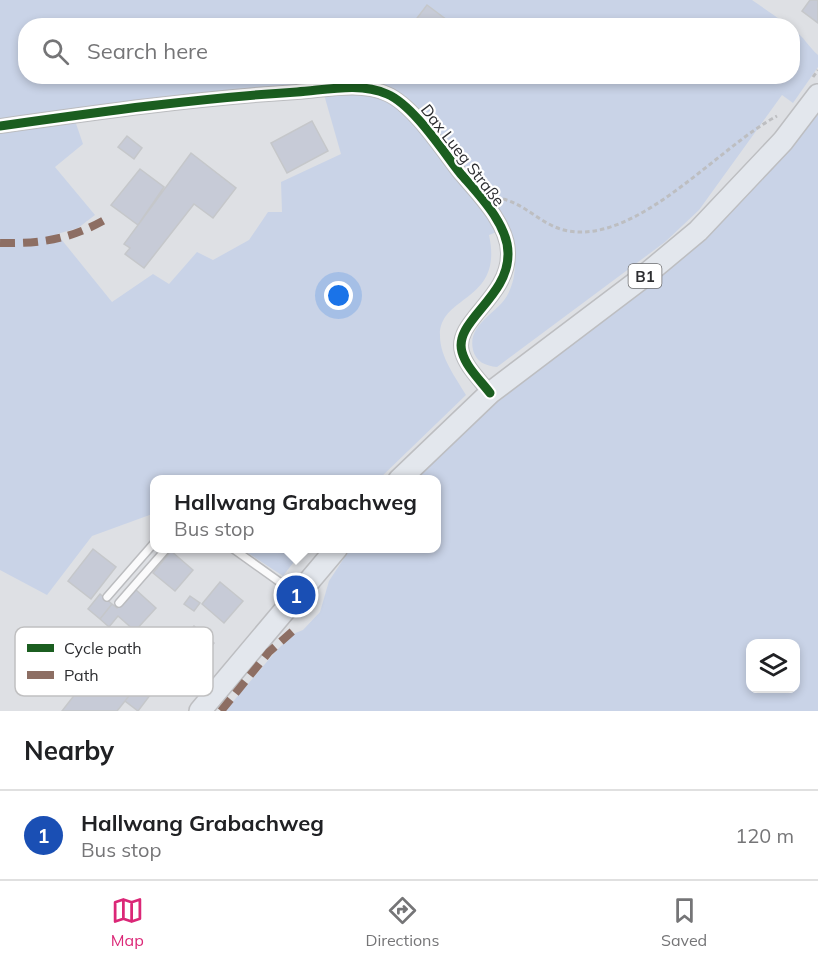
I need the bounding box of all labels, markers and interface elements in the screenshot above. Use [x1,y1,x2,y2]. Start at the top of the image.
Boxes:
search box [18,18,800,84]
icon: search [39,35,72,68]
text: Search here [87,37,208,65]
street label: Dax Lueg Straße [417,100,509,210]
road number: B1 [628,264,662,288]
your location [324,281,353,310]
popup [150,475,441,553]
text: Hallwang Grabachweg [174,488,417,516]
text: Bus stop [174,516,254,541]
pin: 1 [276,572,316,618]
legend [15,627,213,696]
text: Cycle path [64,638,142,658]
map controls [746,639,800,693]
button: layers [746,639,800,693]
text: Path [64,665,99,685]
text: Nearby [24,734,114,767]
text: Hallwang Grabachweg [81,809,324,837]
text: 1 [38,823,50,848]
text: 120 m [735,823,794,848]
text: Bus stop [81,837,161,862]
tab: Map [111,894,144,950]
tab: Directions [365,894,439,950]
tab: Saved [661,894,707,950]

